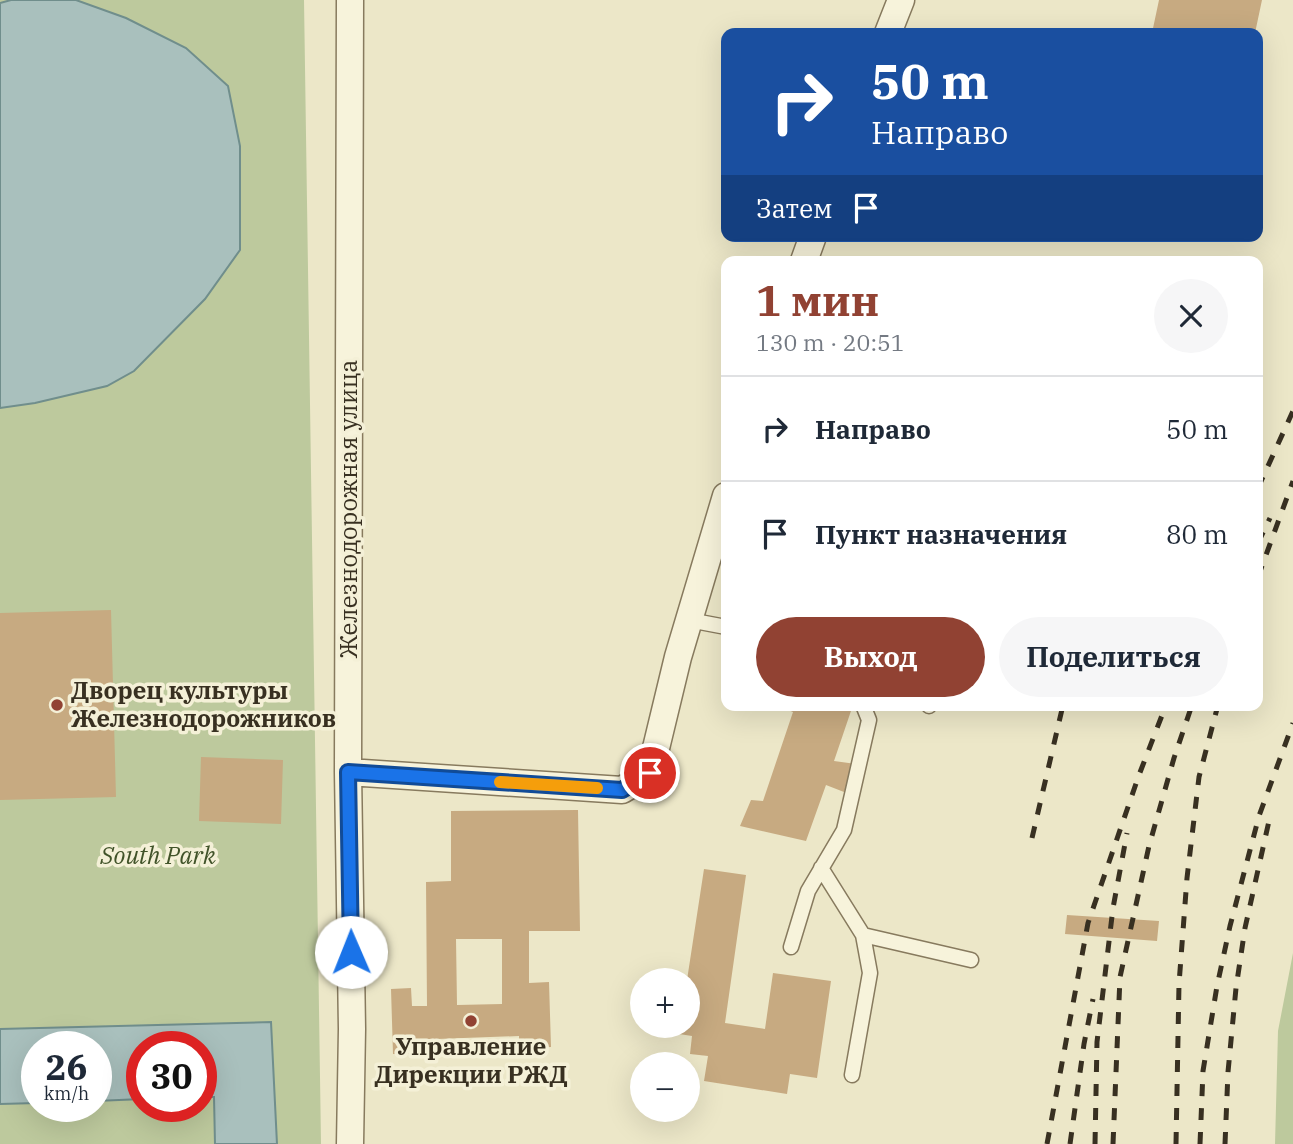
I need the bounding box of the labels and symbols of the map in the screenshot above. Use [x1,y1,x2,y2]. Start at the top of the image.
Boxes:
street label: Железнодорожная улица [332,360,364,658]
place label: Дворец культуры Железнодорожников [71,674,336,734]
marker: Дворец культуры Железнодорожников [49,697,65,713]
pin [620,743,680,803]
park label: South Park [99,839,216,871]
position arrow [314,915,388,989]
marker: Управление Дирекции РЖД [463,1013,479,1029]
place label: Управление Дирекции РЖД [374,1030,568,1090]
speed limit sign: 30 [126,1031,217,1122]

